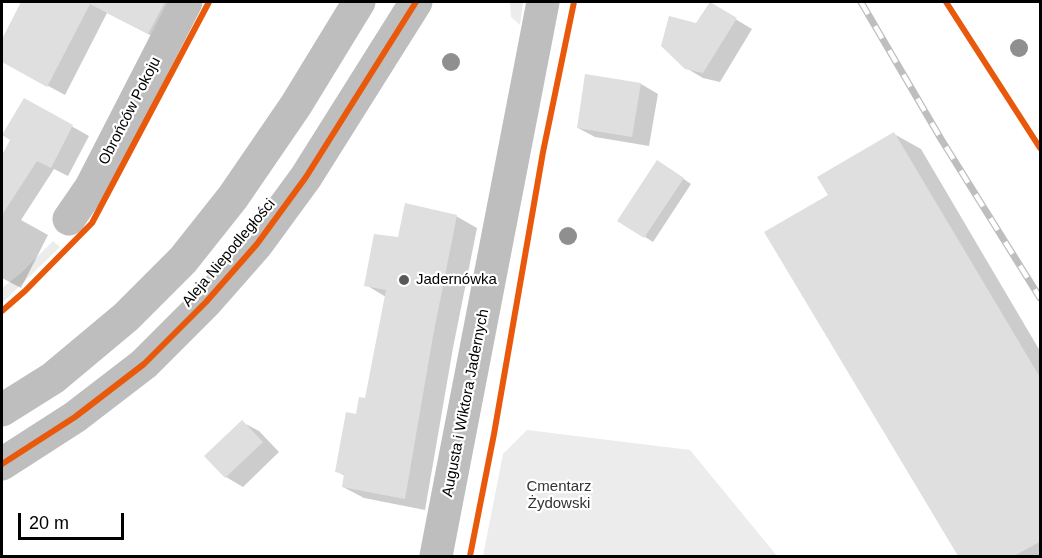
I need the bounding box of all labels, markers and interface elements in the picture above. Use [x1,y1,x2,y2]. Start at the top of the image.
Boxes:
street label: Obrońców Pokoju [95,54,165,168]
street label: Aleja Niepodległości [179,195,279,311]
place label: Jadernówka [416,271,497,289]
marker: Jadernówka [397,273,411,287]
street label: Augusta i Wiktora Jadernych [439,308,493,498]
park label: Cmentarz Żydowski [526,478,592,513]
scale bar [21,501,128,539]
text: 20 m [29,513,69,533]

